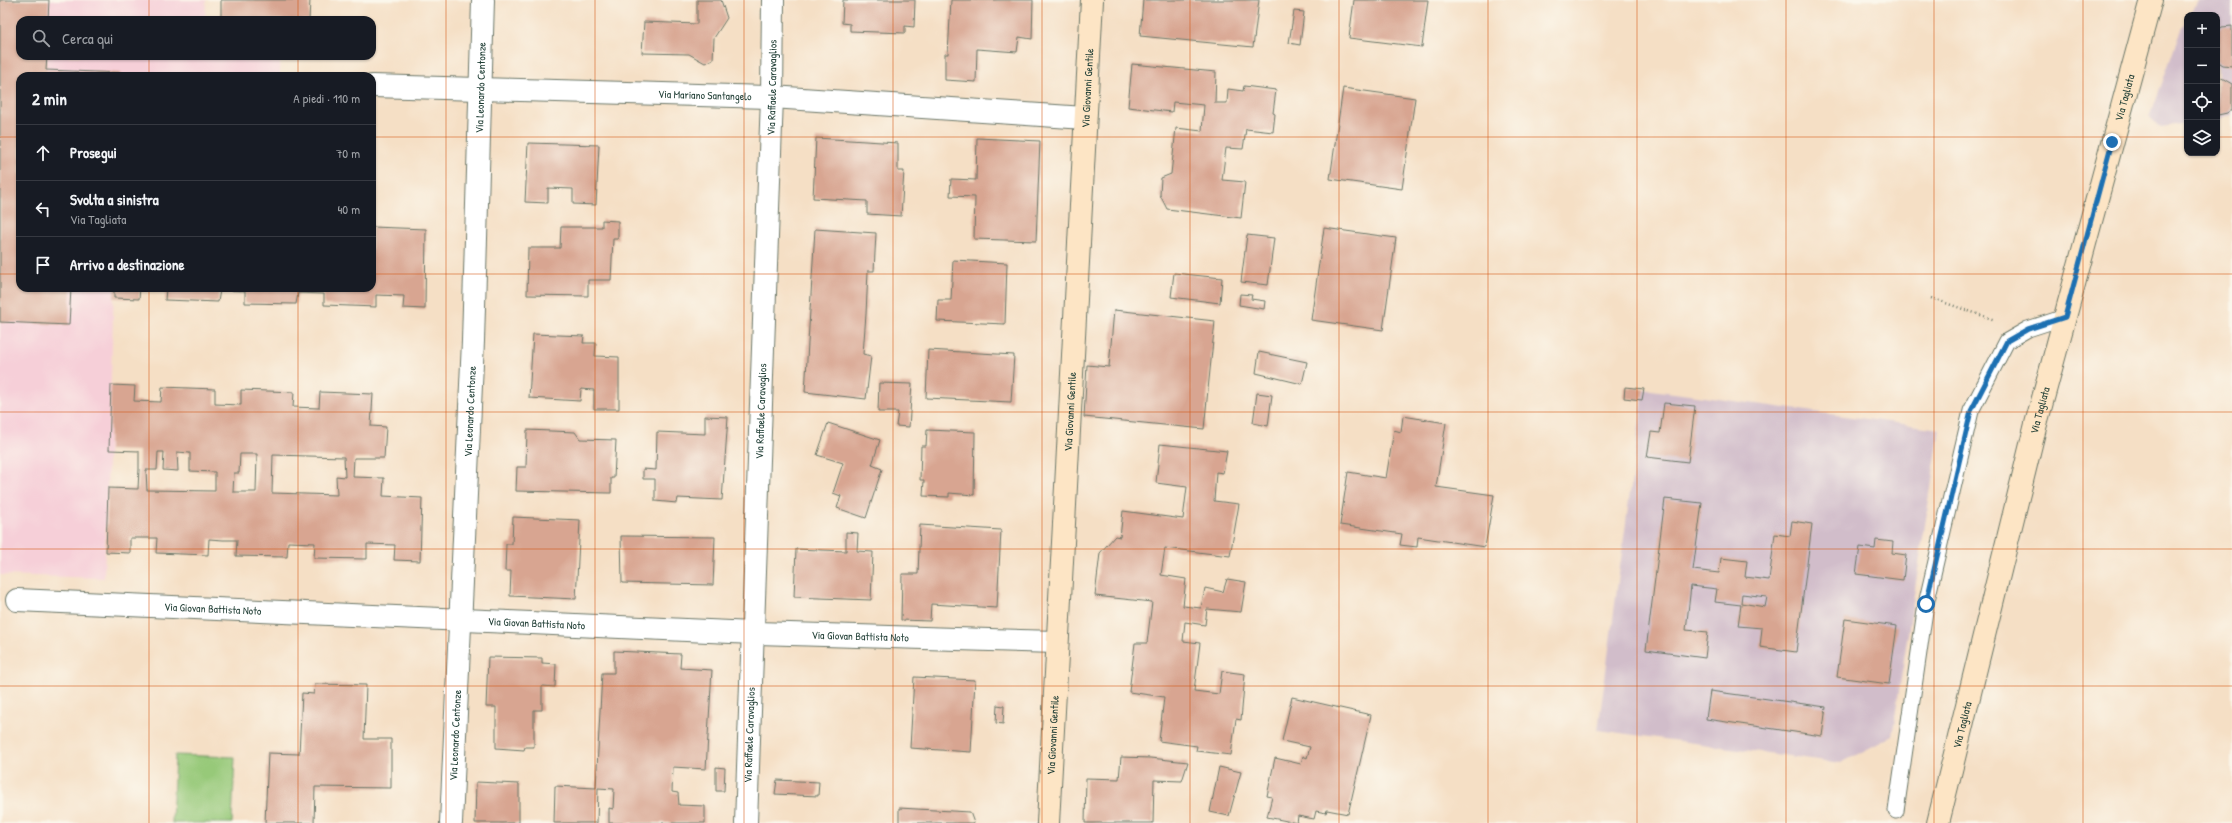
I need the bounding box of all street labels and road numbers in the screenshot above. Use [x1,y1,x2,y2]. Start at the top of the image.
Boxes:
street label: Via Raffaele Caravaglios [764,40,780,136]
street label: Via Leonardo Centonze [472,41,489,133]
street label: Via Giovanni Gentile [1078,47,1096,128]
street label: Via Tagliata [2112,72,2138,123]
street label: Via Mariano Santangelo [658,87,752,103]
street label: Via Raffaele Caravaglios [752,363,769,459]
street label: Via Leonardo Centonze [461,365,479,457]
street label: Via Giovanni Gentile [1061,371,1079,452]
street label: Via Tagliata [2027,385,2053,435]
street label: Via Giovan Battista Noto [164,600,262,618]
street label: Via Giovan Battista Noto [488,614,586,632]
street label: Via Giovan Battista Noto [811,628,910,645]
street label: Via Raffaele Caravaglios [740,687,758,783]
street label: Via Leonardo Centonze [446,689,464,781]
street label: Via Giovanni Gentile [1044,694,1062,775]
street label: Via Tagliata [1950,699,1975,750]

